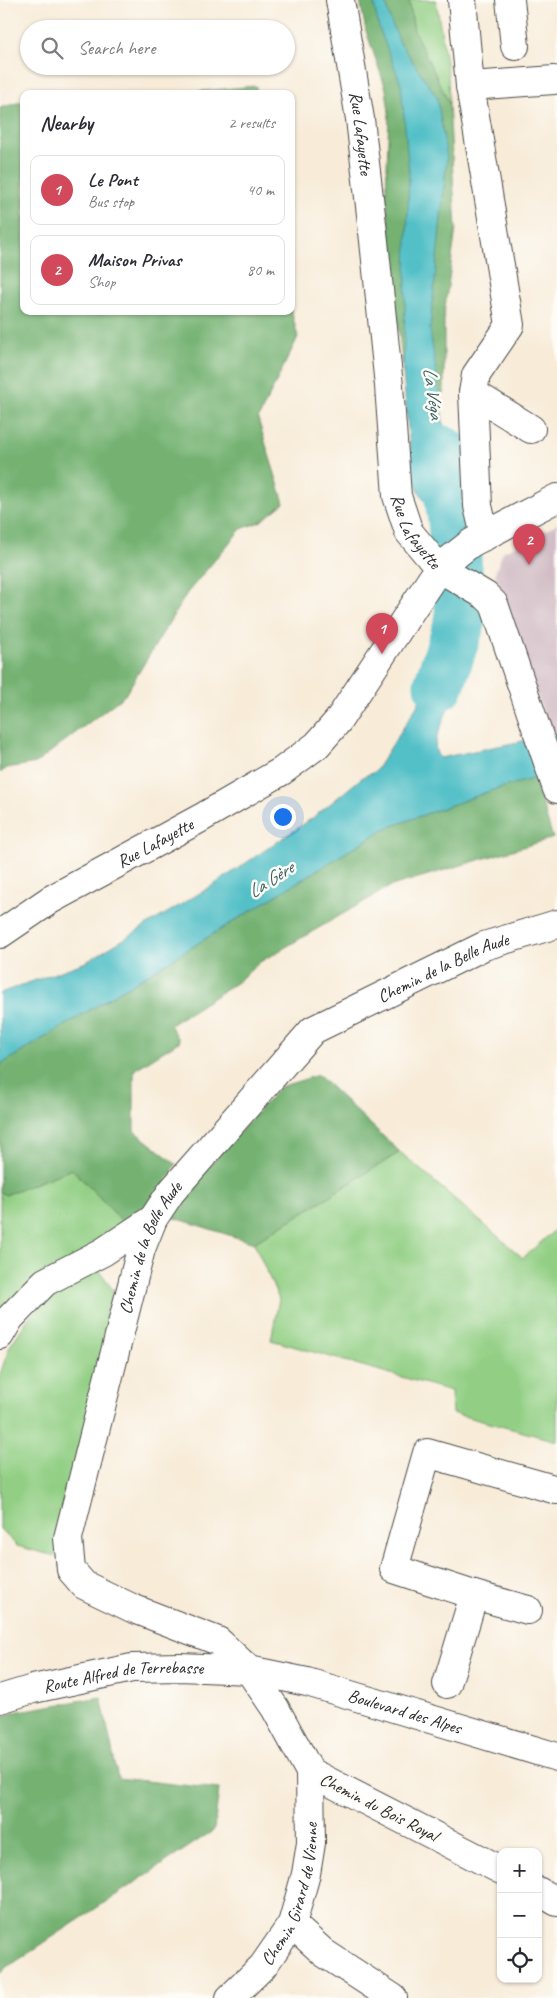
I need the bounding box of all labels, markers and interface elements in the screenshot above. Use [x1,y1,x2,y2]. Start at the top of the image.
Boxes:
search box [20,20,295,75]
icon: search [38,34,66,62]
text: Search here [78,36,155,60]
street label: Rue Lafayette [345,90,377,177]
text: Nearby [40,110,93,136]
text: 2 results [228,113,275,133]
text: Le Pont [88,168,138,192]
text: 1 [53,180,61,200]
text: 40 m [247,180,274,200]
text: Bus stop [88,192,134,212]
text: Maison Privas [88,248,181,272]
text: 2 [53,260,61,280]
text: 80 m [247,260,274,280]
text: Shop [88,272,115,292]
water label: La Véga [418,366,449,422]
street label: Rue Lafayette [386,491,447,574]
pin: 2 [513,524,545,565]
pin: 1 [366,613,398,654]
your location [270,804,296,830]
street label: Rue Lafayette [113,813,198,873]
water label: La Gère [243,855,300,903]
street label: Chemin de la Belle Aude [374,928,512,1008]
street label: Chemin de la Belle Aude [114,1176,187,1316]
street label: Route Alfred de Terrebasse [41,1656,205,1698]
street label: Boulevard des Alpes [345,1684,466,1739]
street label: Chemin du Bois Royal [316,1768,444,1848]
street label: Chemin Girard de Vienne [256,1821,322,1969]
map controls [497,1848,542,1983]
button: + [497,1848,542,1893]
button: − [497,1893,542,1938]
button: locate [497,1938,542,1983]

